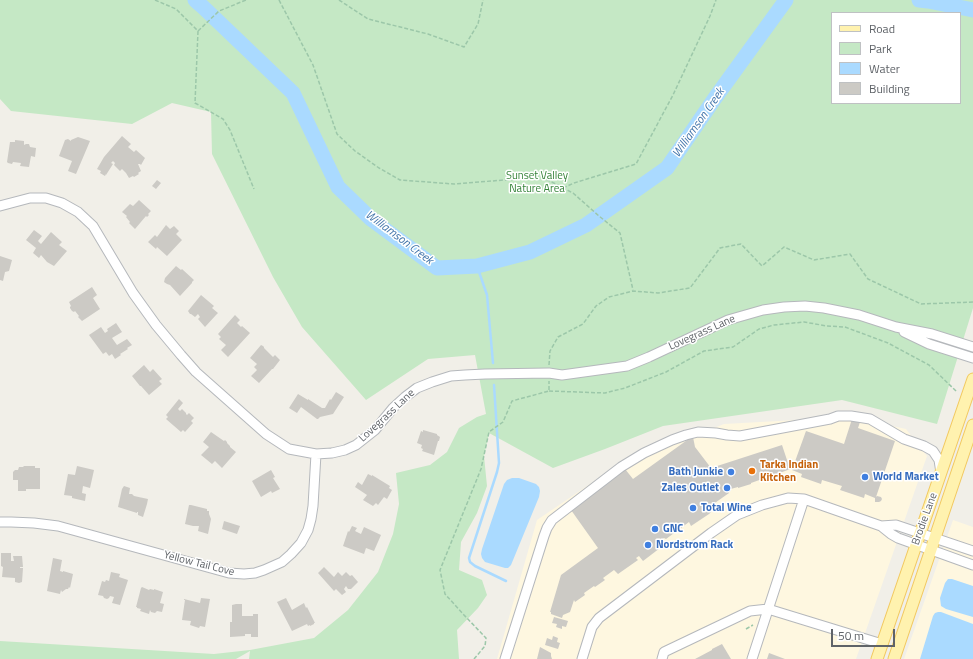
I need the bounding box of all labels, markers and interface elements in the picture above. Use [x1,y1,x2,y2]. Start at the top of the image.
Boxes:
legend [831,12,961,104]
text: Road [869,19,895,38]
text: Park [869,39,892,58]
text: Water [869,59,900,78]
text: Building [869,79,910,98]
water label: Williamson Creek [670,86,728,160]
park label: Sunset Valley Nature Area [506,169,568,195]
water label: Williamson Creek [362,208,436,268]
street label: Lovegrass Lane [667,312,737,354]
street label: Lovegrass Lane [356,387,418,445]
place label: Tarka Indian Kitchen [760,458,818,484]
place label: Bath Junkie [669,465,723,479]
marker: Tarka Indian Kitchen [747,466,757,476]
marker: Bath Junkie [726,467,736,477]
place label: World Market [873,470,939,484]
marker: World Market [860,472,870,482]
place label: Zales Outlet [661,481,719,495]
marker: Zales Outlet [722,483,732,493]
street label: Brodie Lane [909,491,941,547]
place label: Total Wine [701,501,752,515]
marker: Total Wine [688,503,698,513]
place label: GNC [663,522,683,536]
marker: GNC [650,524,660,534]
place label: Nordstrom Rack [656,538,733,552]
marker: Nordstrom Rack [643,540,653,550]
street label: Yellow Tail Cove [162,549,236,579]
scale bar [833,621,897,647]
text: 50 m [838,626,864,645]

